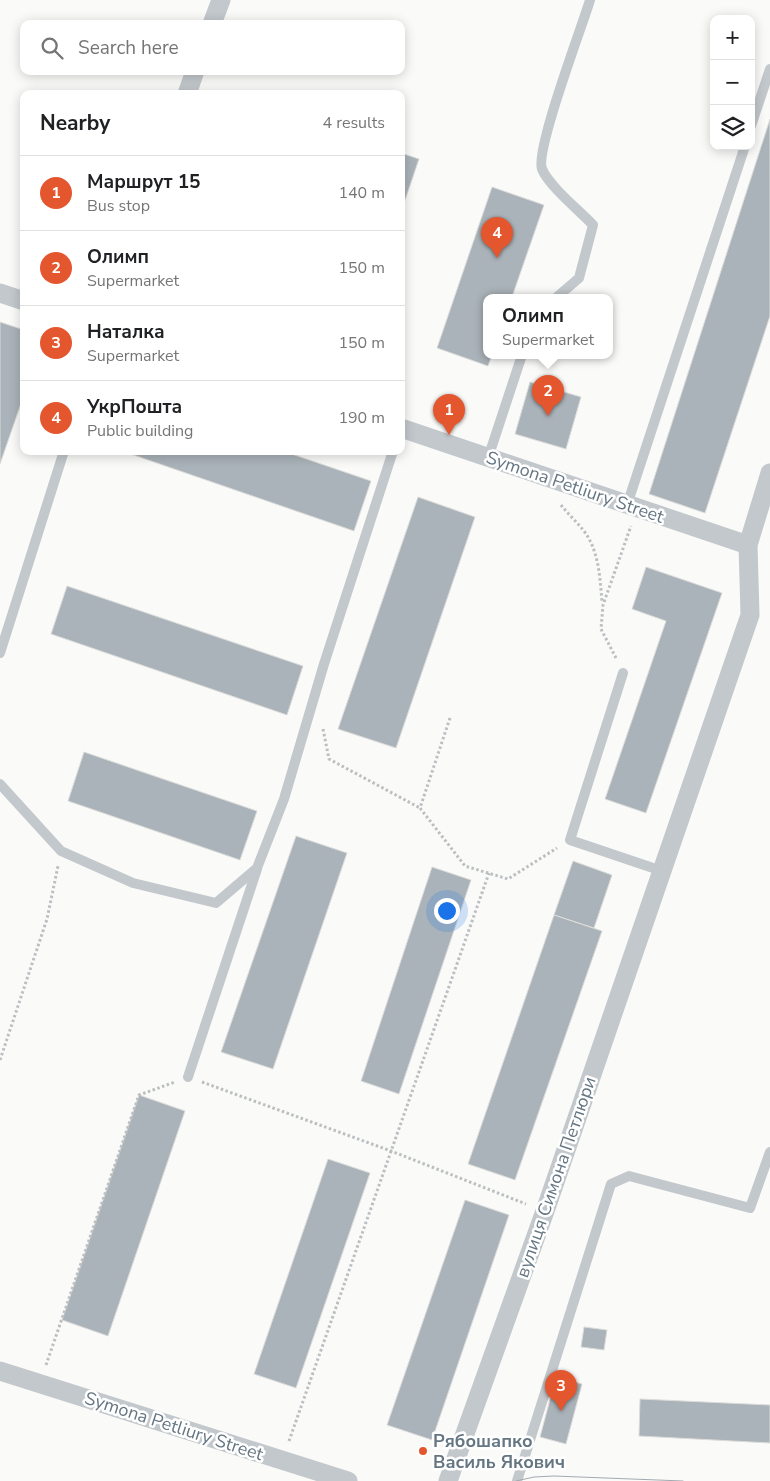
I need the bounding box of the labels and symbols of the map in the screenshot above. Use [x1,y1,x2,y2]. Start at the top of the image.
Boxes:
pin: 4 [481,217,513,258]
pin: 2 [532,375,564,416]
pin: 1 [433,394,465,435]
street label: Symona Petliury Street [483,445,668,529]
your location [434,898,460,924]
street label: вулиця Симона Петлюри [510,1073,602,1281]
pin: 3 [545,1370,577,1411]
street label: Symona Petliury Street [82,1386,267,1466]
place label: Рябошапко Василь Якович [433,1429,565,1474]
marker: Рябошапко Василь Якович [417,1445,429,1457]

